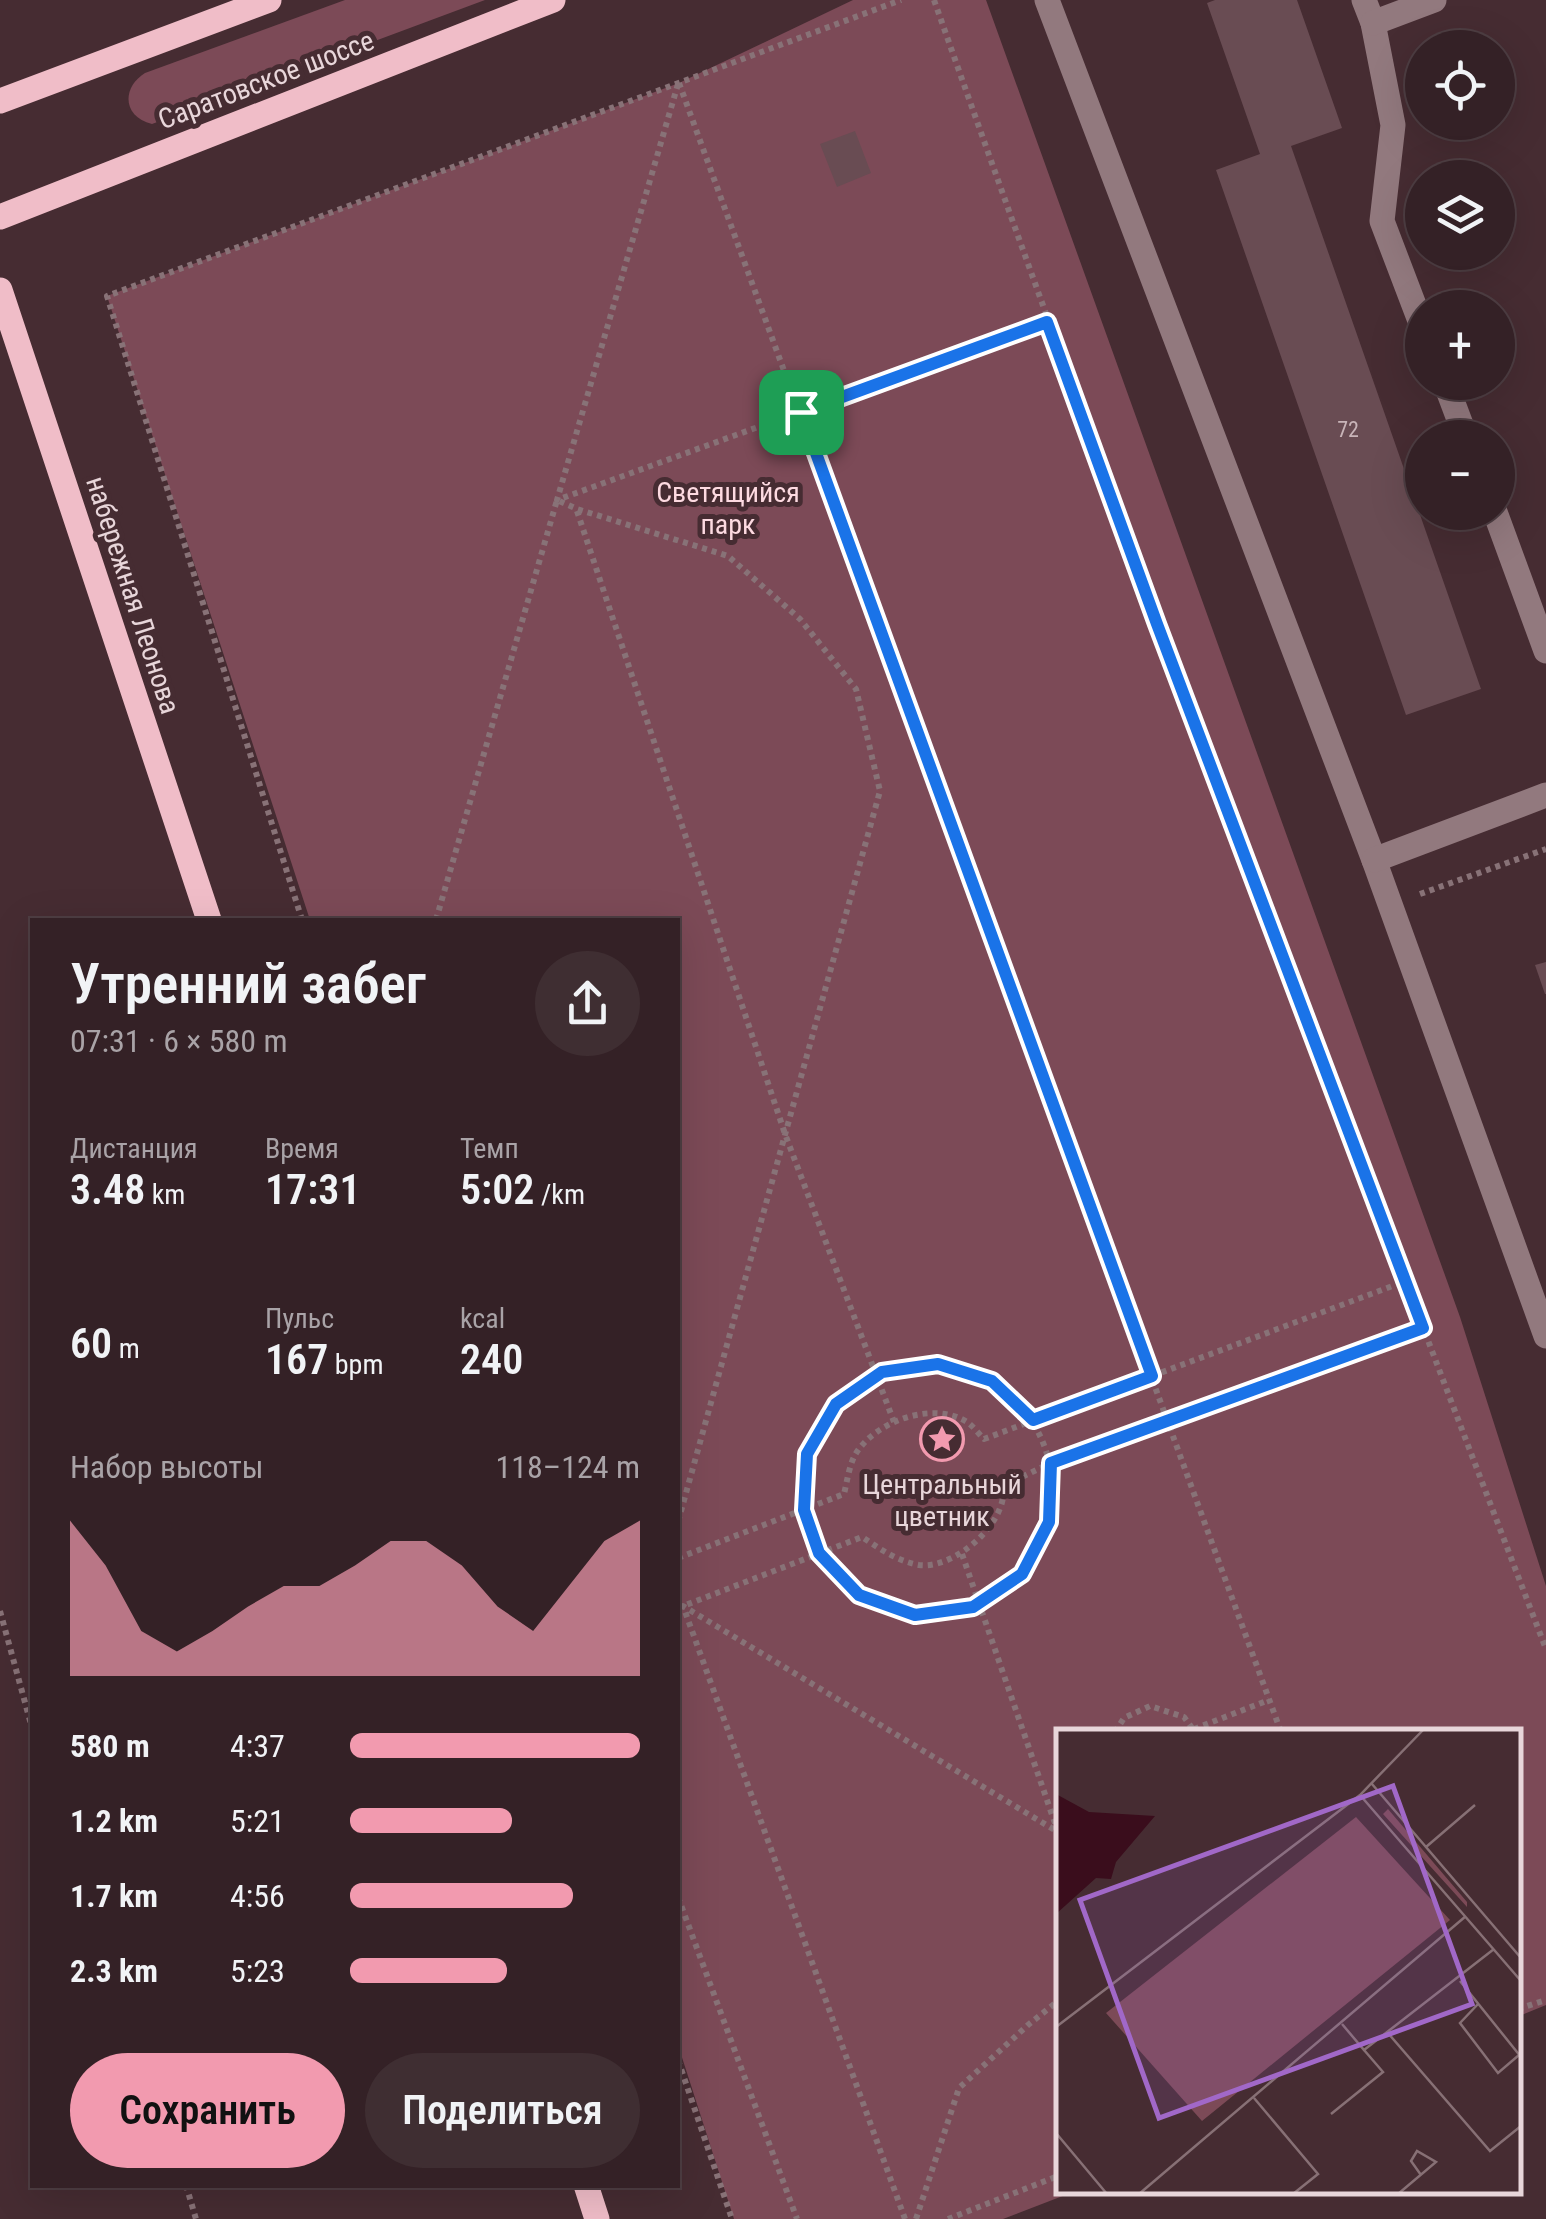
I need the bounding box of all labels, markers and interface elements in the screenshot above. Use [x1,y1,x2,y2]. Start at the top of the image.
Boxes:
street label: Саратовское шоссе [154,24,378,136]
map controls [1405,30,1515,530]
button: locate [1405,30,1515,140]
button: layers [1405,160,1515,270]
button: + [1405,290,1515,400]
pin [759,370,844,455]
icon: arrive [774,385,829,440]
house number: 72 [1337,417,1359,442]
button: − [1405,420,1515,530]
street label: набережная Леонова [79,472,187,718]
park label: Светящийся парк [656,476,800,541]
button: share [535,951,640,1056]
text: Утренний забег [70,952,426,1016]
text: 07:31 · 6 × 580 m [70,1022,288,1060]
text: Дистанция [70,1132,197,1165]
text: Время [265,1132,339,1165]
text: Темп [460,1132,519,1165]
text: 3.48 [70,1165,145,1214]
text: 17:31 [265,1165,361,1214]
text: 5:02 [460,1165,534,1214]
text: km [145,1178,185,1211]
text: /km [534,1178,585,1211]
text: Пульс [265,1302,334,1335]
text: kcal [460,1302,505,1335]
text: 60 [70,1319,112,1368]
text: m [112,1332,140,1365]
text: 167 [265,1335,328,1384]
text: 240 [460,1335,523,1384]
text: bpm [328,1348,384,1381]
place icon: Центральный цветник [919,1416,965,1462]
text: Набор высоты [70,1448,264,1486]
text: 118–124 m [495,1448,640,1486]
place label: Центральный цветник [862,1468,1022,1533]
text: 580 m [70,1727,150,1765]
text: 4:37 [230,1727,285,1765]
inset map [1056,1729,1521,2194]
text: 1.2 km [70,1802,158,1840]
text: 5:21 [230,1802,285,1840]
text: 1.7 km [70,1877,158,1915]
text: 4:56 [230,1877,285,1915]
text: 2.3 km [70,1952,158,1990]
text: 5:23 [230,1952,285,1990]
button: Сохранить [70,2053,345,2168]
button: Поделиться [365,2053,640,2168]

